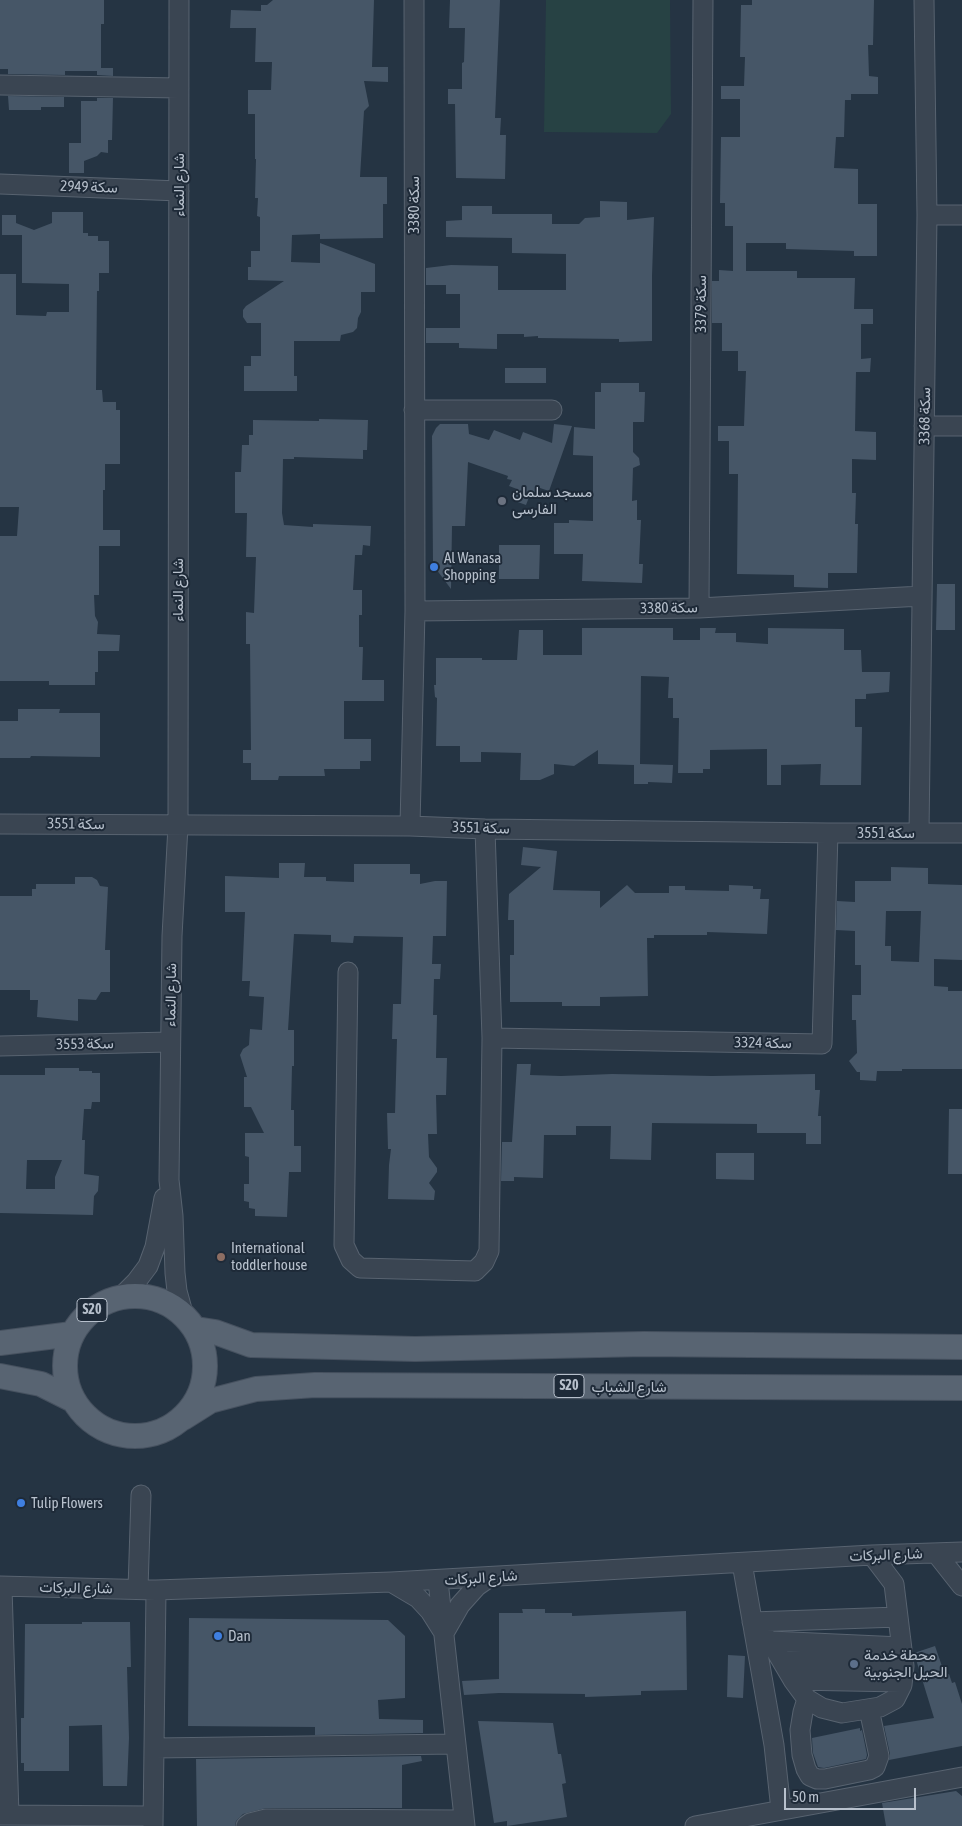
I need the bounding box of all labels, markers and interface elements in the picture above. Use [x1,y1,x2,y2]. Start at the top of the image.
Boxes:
street label: شارع النماء [170,153,188,217]
street label: سكة 3380 [405,176,423,234]
street label: سكة 2949 [60,177,118,197]
street label: سكة 3379 [692,275,710,333]
street label: سكة 3368 [915,387,935,445]
place label: مسجد سلمان الفارسى [512,483,592,518]
marker: مسجد سلمان الفارسى [496,495,508,507]
place label: Al Wanasa Shopping [444,549,501,584]
street label: شارع النماء [169,558,187,622]
marker: Al Wanasa Shopping [428,561,440,573]
street label: سكة 3380 [640,598,698,618]
street label: سكة 3551 [47,814,105,834]
street label: سكة 3551 [452,818,510,838]
street label: سكة 3551 [857,824,915,842]
street label: شارع النماء [161,963,181,1027]
street label: سكة 3324 [734,1033,792,1053]
street label: سكة 3553 [56,1034,114,1054]
place label: International toddler house [231,1239,307,1274]
marker: International toddler house [215,1251,227,1263]
road number: S20 [77,1298,107,1322]
road number: S20 [554,1374,584,1398]
street label: شارع الشباب [592,1378,666,1396]
place label: Tulip Flowers [31,1494,103,1512]
marker: Tulip Flowers [15,1497,27,1509]
street label: شارع البركات [849,1545,923,1565]
street label: شارع البركات [444,1566,518,1590]
street label: شارع البركات [39,1578,113,1598]
place label: Dan [228,1627,251,1645]
marker: Dan [212,1630,224,1642]
place label: محطة خدمة الحيل الجنوبية [864,1646,947,1681]
marker: محطة خدمة الحيل الجنوبية [848,1658,860,1670]
scale bar [787,1778,920,1810]
text: 50 m [792,1788,819,1805]

